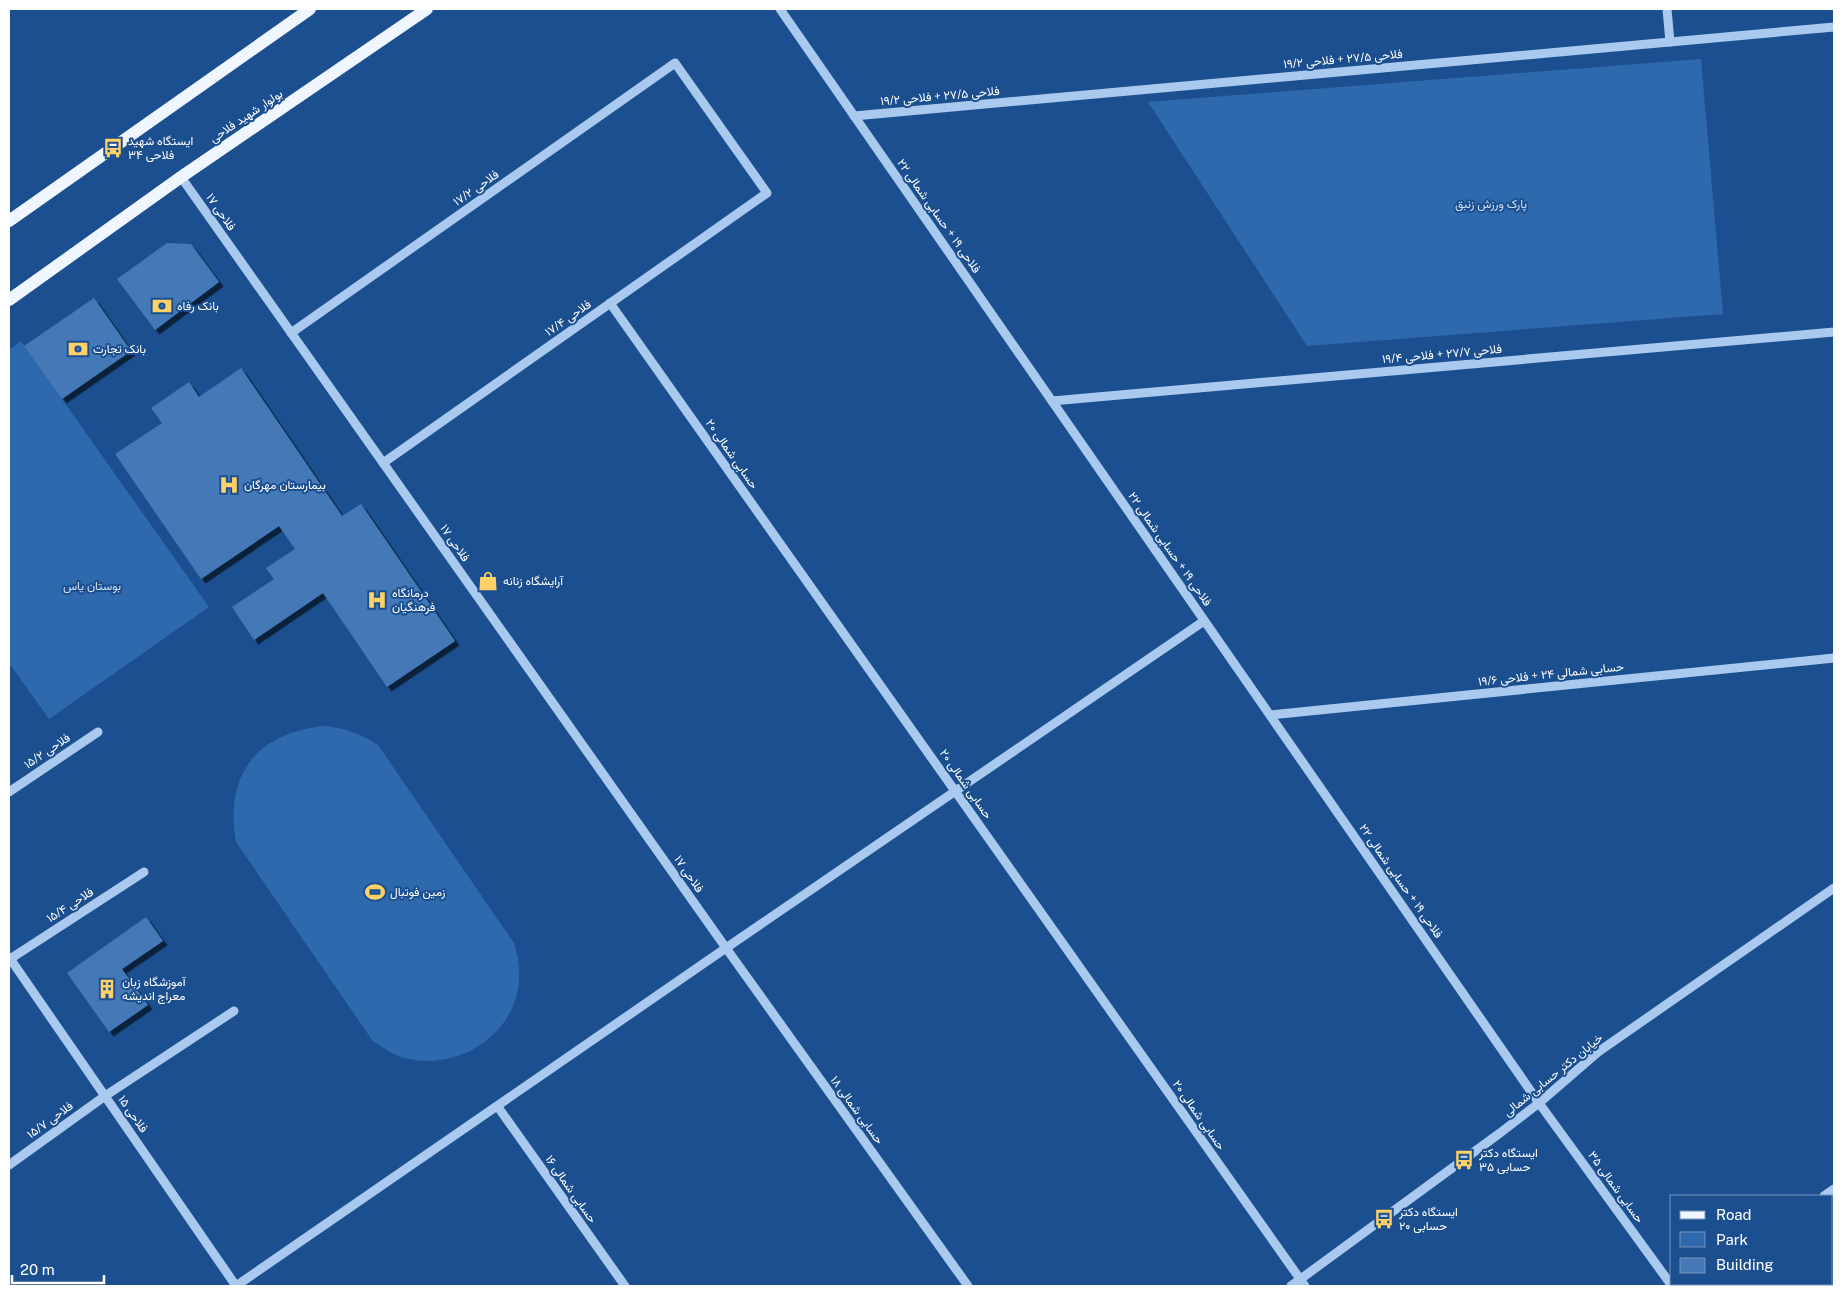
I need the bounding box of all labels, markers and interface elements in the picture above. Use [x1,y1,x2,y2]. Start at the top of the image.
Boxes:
street label: فلاحی ۲۷/۵ + فلاحی ۱۹/۲ [1283,47,1403,72]
street label: فلاحی ۲۷/۵ + فلاحی ۱۹/۲ [880,84,1000,109]
street label: بولوار شهید فلاحی [207,86,286,146]
place label: ایستگاه شهید فلاحی ۳۴ [128,134,193,163]
bus stop icon: ایستگاه شهید فلاحی ۳۴ [102,137,124,159]
street label: فلاحی ۱۹ + حسابی شمالی ۲۲ [893,156,984,276]
street label: فلاحی ۱۷/۲ [450,167,502,210]
street label: فلاحی ۱۷ [202,191,239,234]
park label: پارک ورزش زنبق [1455,197,1527,212]
bank icon: بانک رفاه [151,295,173,317]
street label: فلاحی ۱۷/۴ [542,297,594,340]
place label: بانک رفاه [177,299,219,314]
bank icon: بانک تجارت [67,338,89,360]
place label: بانک تجارت [93,342,146,357]
street label: فلاحی ۲۷/۷ + فلاحی ۱۹/۴ [1381,342,1503,367]
street label: حسابی شمالی ۲۰ [702,417,761,492]
hospital icon: بیمارستان مهرگان [218,474,240,496]
place label: بیمارستان مهرگان [244,478,326,493]
street label: فلاحی ۱۹ + حسابی شمالی ۲۲ [1124,489,1215,609]
street label: فلاحی ۱۷ [436,522,473,565]
shop icon: آرایشگاه زنانه [477,570,499,592]
place label: آرایشگاه زنانه [503,574,564,589]
park label: بوستان یاس [63,579,121,594]
place label: درمانگاه فرهنگیان [392,586,435,615]
hospital icon: درمانگاه فرهنگیان [366,589,388,611]
street label: حسابی شمالی ۲۴ + فلاحی ۱۹/۶ [1477,659,1625,690]
street label: فلاحی ۱۵/۲ [21,731,73,772]
street label: حسابی شمالی ۲۰ [936,747,995,822]
street label: فلاحی ۱۹ + حسابی شمالی ۲۲ [1355,821,1446,941]
street label: فلاحی ۱۷ [670,853,707,896]
sports icon: زمین فوتبال [364,881,386,903]
street label: فلاحی ۱۵/۴ [44,885,97,926]
place label: زمین فوتبال [390,885,445,900]
place label: آموزشگاه زبان معراج اندیشه [122,975,187,1005]
building icon: آموزشگاه زبان معراج اندیشه [96,978,118,1000]
street label: خیابان دکتر حسابی شمالی [1501,1031,1606,1120]
street label: حسابی شمالی ۱۸ [827,1073,886,1147]
street label: حسابی شمالی ۲۰ [1169,1078,1228,1153]
street label: فلاحی ۱۵ [114,1093,151,1136]
street label: فلاحی ۱۵/۷ [24,1099,76,1142]
place label: ایستگاه دکتر حسابی ۳۵ [1478,1146,1538,1175]
street label: حسابی شمالی ۳۵ [1584,1148,1647,1226]
bus stop icon: ایستگاه دکتر حسابی ۳۵ [1453,1149,1475,1171]
street label: حسابی شمالی ۱۶ [542,1152,600,1226]
legend [1670,1195,1833,1285]
place label: ایستگاه دکتر حسابی ۲۰ [1398,1205,1458,1234]
text: Road [1716,1206,1752,1223]
bus stop icon: ایستگاه دکتر حسابی ۲۰ [1373,1208,1395,1230]
text: Park [1716,1231,1748,1248]
scale bar [12,1252,105,1284]
text: Building [1716,1256,1774,1273]
text: 20 m [20,1261,55,1278]

